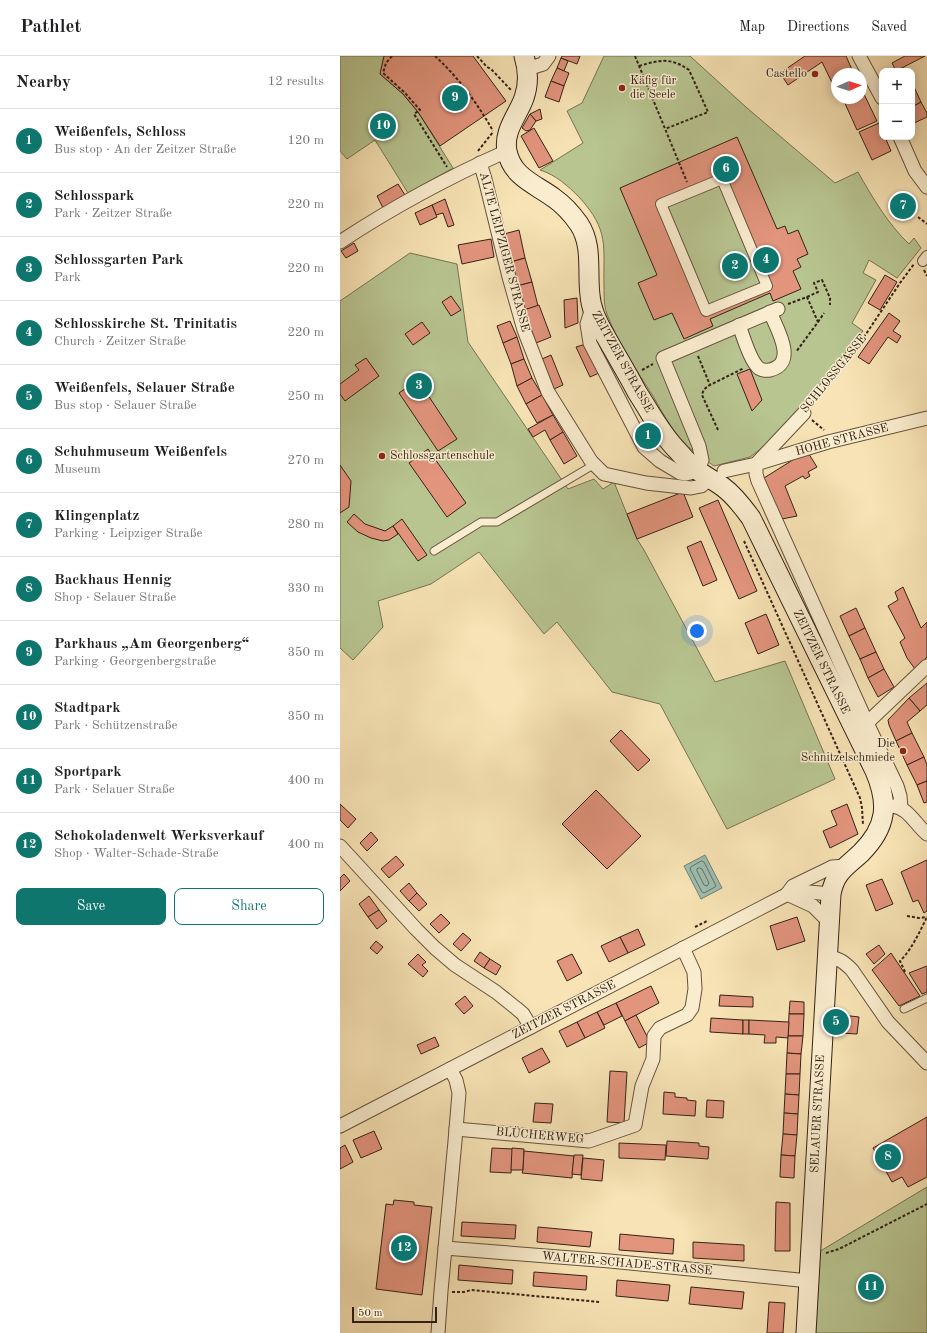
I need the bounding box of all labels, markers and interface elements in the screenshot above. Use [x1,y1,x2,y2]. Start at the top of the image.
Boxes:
text: Pathlet [20,18,81,37]
text: Map [739,20,765,34]
text: Directions [787,20,849,34]
text: Saved [871,20,907,34]
place label: Castello [766,68,807,80]
north arrow [831,68,867,104]
map controls [879,68,915,140]
button: + [879,68,915,104]
marker: Castello [810,69,820,79]
text: Nearby [16,74,71,91]
text: 12 results [268,75,324,88]
place label: Käfig für die Seele [630,75,677,101]
pin: 9 [442,83,468,113]
marker: Käfig für die Seele [617,83,627,93]
button: − [879,104,915,140]
pin: 10 [370,111,396,141]
text: Weißenfels, Schloss [54,125,186,140]
text: 1 [25,134,33,147]
text: 120 m [287,134,324,147]
text: Bus stop · An der Zeitzer Straße [54,143,236,156]
pin: 6 [713,154,739,184]
street label: ALTE LEIPZIGER STRASSE [477,171,531,333]
text: Schlosspark [54,189,135,204]
pin: 7 [890,191,916,221]
text: 2 [25,198,33,211]
text: 220 m [287,198,324,211]
text: Park · Zeitzer Straße [54,207,172,220]
pin: 4 [753,245,779,275]
pin: 2 [722,251,748,281]
text: Schlossgarten Park [54,253,184,268]
text: 3 [25,262,33,275]
text: 220 m [287,262,324,275]
text: Park [54,271,81,284]
street label: ZEITZER STRASSE [589,309,655,415]
text: Schlosskirche St. Trinitatis [54,317,237,332]
text: 4 [25,326,33,339]
text: 220 m [287,326,324,339]
street label: SCHLOSSGASSE [799,333,869,415]
text: Church · Zeitzer Straße [54,335,186,348]
pin: 3 [406,371,432,401]
text: Weißenfels, Selauer Straße [54,381,235,396]
text: 5 [25,390,33,403]
text: 250 m [287,390,324,403]
text: Bus stop · Selauer Straße [54,399,197,412]
pin: 1 [635,421,661,451]
street label: HOHE STRASSE [794,422,890,458]
text: Schuhmuseum Weißenfels [54,445,227,460]
place label: Schlossgartenschule [390,450,495,462]
marker: Schlossgartenschule [377,451,387,461]
text: 6 [25,454,33,467]
text: 270 m [287,454,324,467]
text: Museum [54,463,101,476]
text: Klingenplatz [54,509,139,524]
text: 7 [25,518,33,531]
text: 280 m [287,518,324,531]
text: Parking · Leipziger Straße [54,527,203,540]
text: Backhaus Hennig [54,573,171,588]
text: 8 [25,582,33,595]
text: 330 m [287,582,324,595]
text: Shop · Selauer Straße [54,591,176,604]
street label: ZEITZER STRASSE [791,608,851,716]
your location [687,621,707,641]
text: Parkhaus „Am Georgenberg“ [54,637,249,652]
text: 9 [25,646,33,659]
text: 350 m [287,646,324,659]
text: Parking · Georgenbergstraße [54,655,216,668]
text: Stadtpark [54,701,121,716]
text: 10 [21,710,37,723]
text: 350 m [287,710,324,723]
text: Park · Schützenstraße [54,719,177,732]
place label: Die Schnitzelschmiede [801,738,895,764]
marker: Die Schnitzelschmiede [898,746,908,756]
text: Sportpark [54,765,122,780]
text: 11 [21,774,37,787]
text: 400 m [287,774,324,787]
text: Park · Selauer Straße [54,783,175,796]
text: Schokoladenwelt Werksverkauf [54,829,264,844]
text: 12 [21,838,37,851]
text: 400 m [287,838,324,851]
text: Shop · Walter-Schade-Straße [54,847,219,860]
button: Save [16,888,166,925]
button: Share [174,888,324,925]
street label: ZEITZER STRASSE [510,979,618,1041]
pin: 5 [823,1007,849,1037]
street label: SELAUER STRASSE [809,1055,827,1173]
street label: BLÜCHERWEG [495,1122,585,1146]
pin: 8 [875,1142,901,1172]
pin: 12 [391,1233,417,1263]
street label: WALTER-SCHADE-STRASSE [541,1251,713,1277]
pin: 11 [858,1272,884,1302]
scale bar [352,1305,437,1324]
text: 50 m [358,1308,383,1319]

